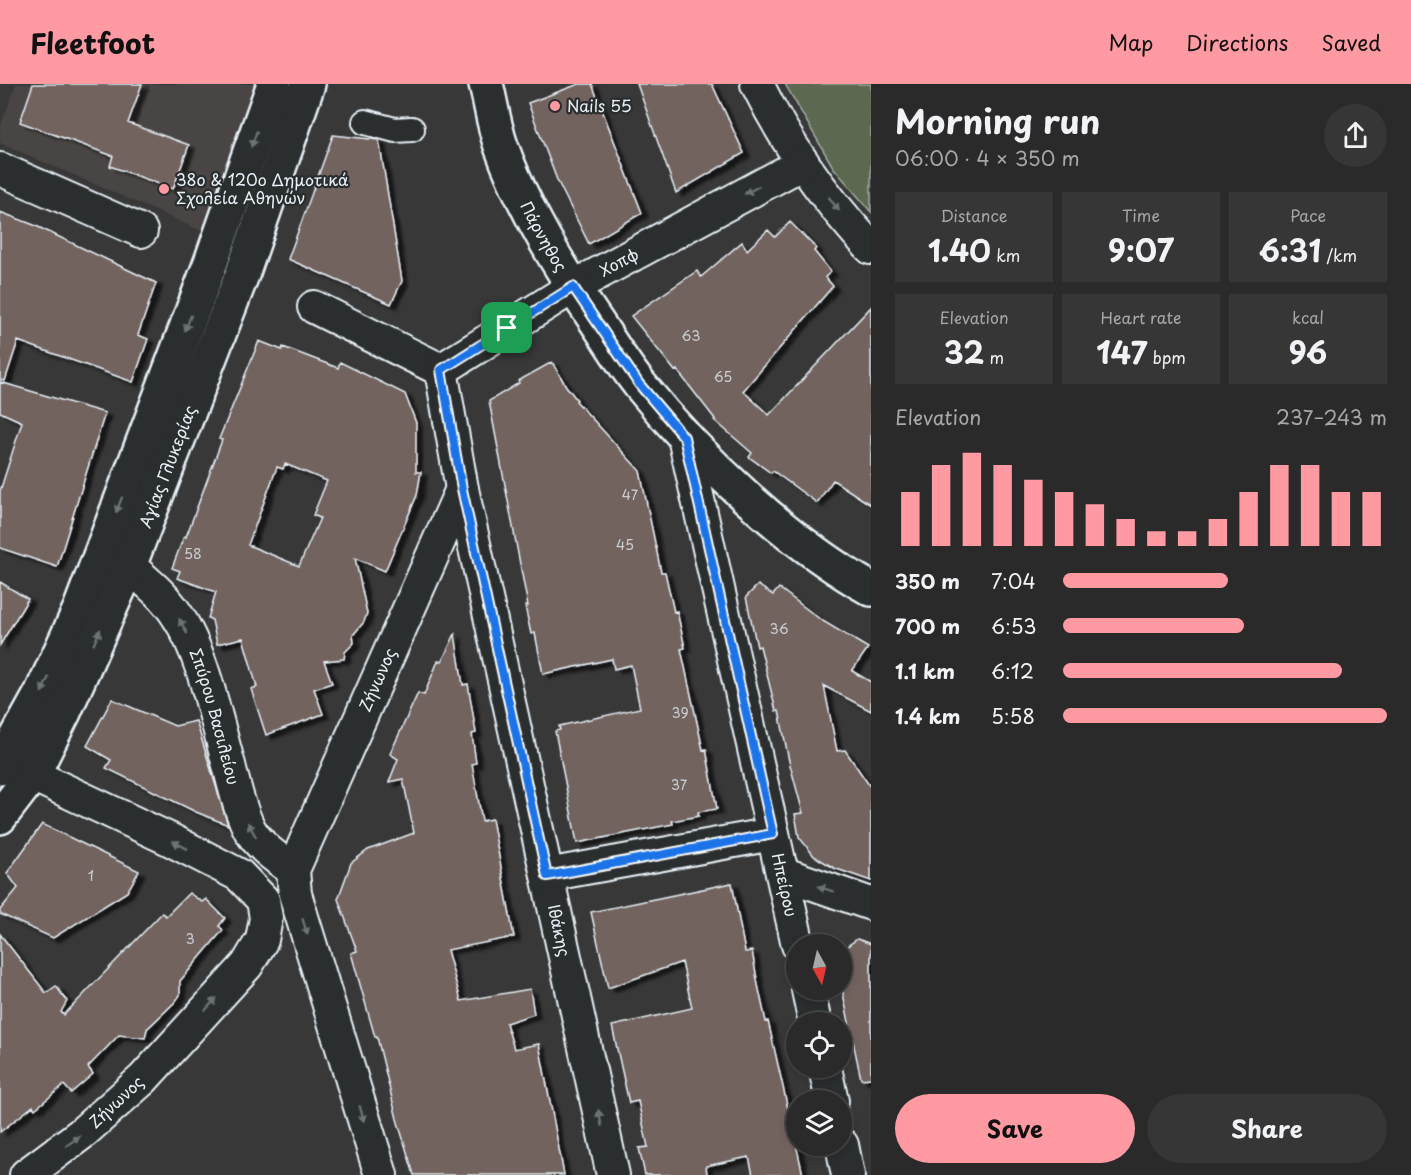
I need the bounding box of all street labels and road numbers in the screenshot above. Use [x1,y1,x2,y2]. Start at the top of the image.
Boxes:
street label: Πάρνηθος [515,197,574,276]
street label: Χοπφ [594,241,642,282]
street label: Αγίας Γλυκερίας [132,401,201,531]
street label: Ζήνωνος [352,644,401,715]
street label: Σπύρου Βασιλείου [185,645,246,787]
street label: Ηπείρου [767,850,804,919]
street label: Ιθάκης [543,902,578,959]
street label: Ζήνωνος [82,1070,148,1133]

